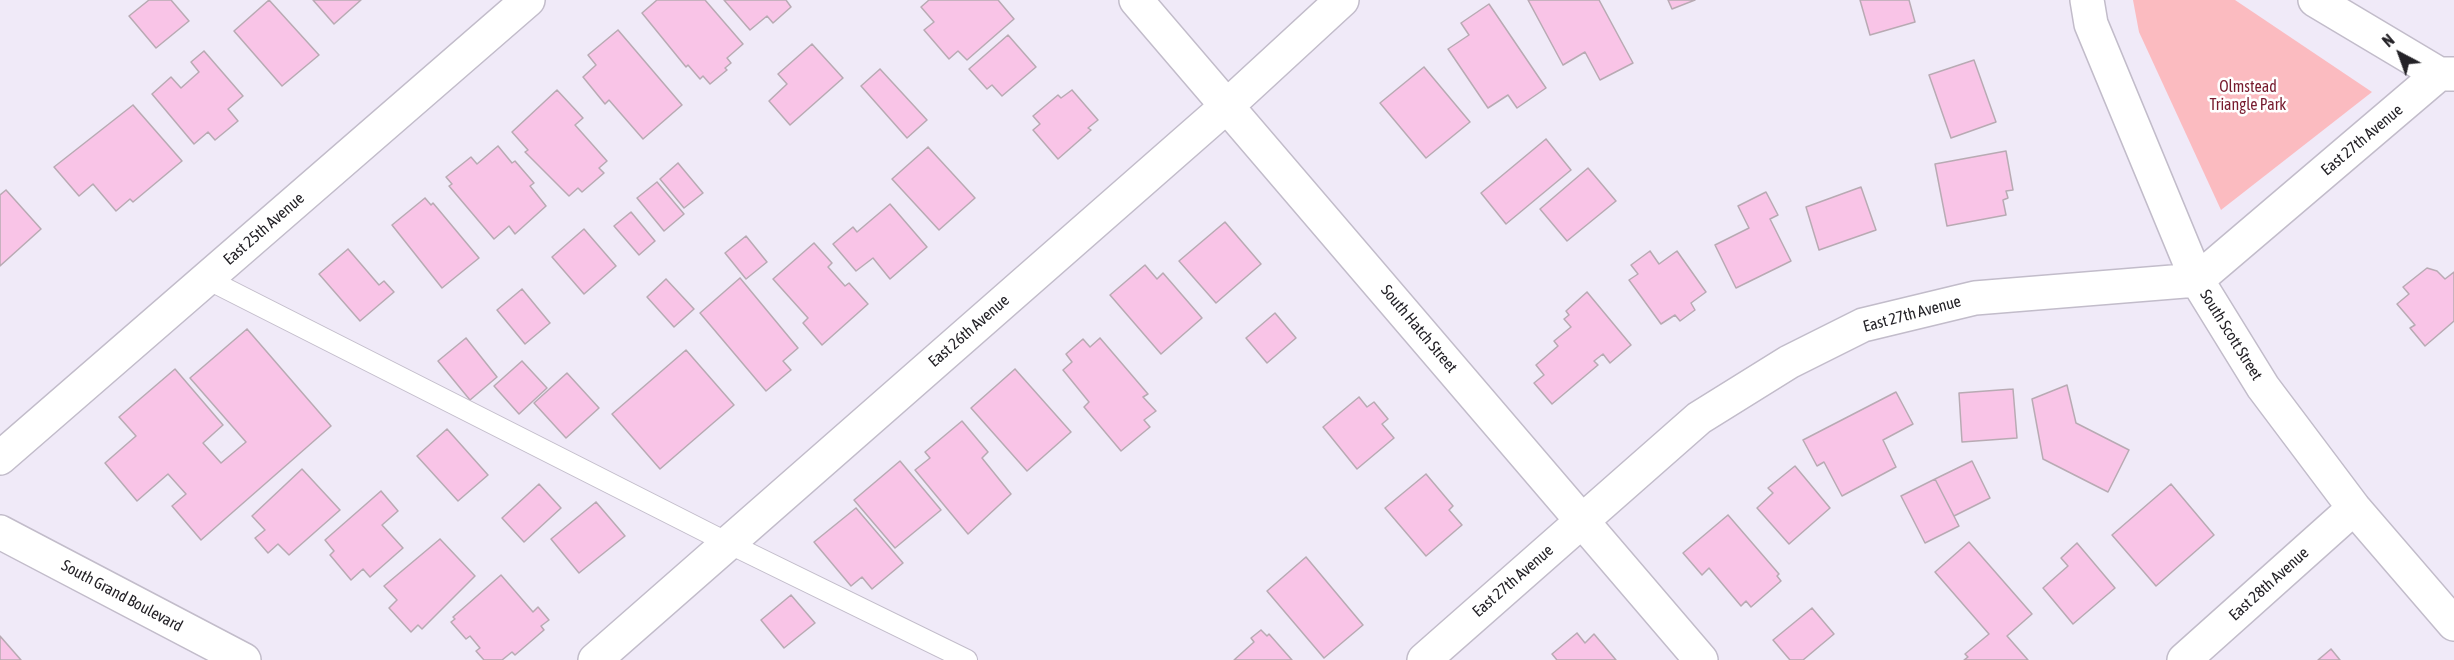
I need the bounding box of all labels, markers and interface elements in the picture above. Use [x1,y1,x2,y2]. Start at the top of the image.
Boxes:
north arrow [2370,24,2430,84]
text: N [2379,31,2398,50]
park label: Olmstead Triangle Park [2210,77,2286,115]
street label: East 27th Avenue [2317,100,2407,180]
street label: East 25th Avenue [220,189,308,269]
street label: South Hatch Street [1377,281,1461,377]
street label: South Scott Street [2196,286,2266,384]
street label: East 26th Avenue [925,291,1013,371]
street label: East 27th Avenue [1861,292,1963,336]
street label: East 27th Avenue [1469,541,1557,621]
street label: East 28th Avenue [2225,543,2313,625]
street label: South Grand Boulevard [58,556,186,636]

